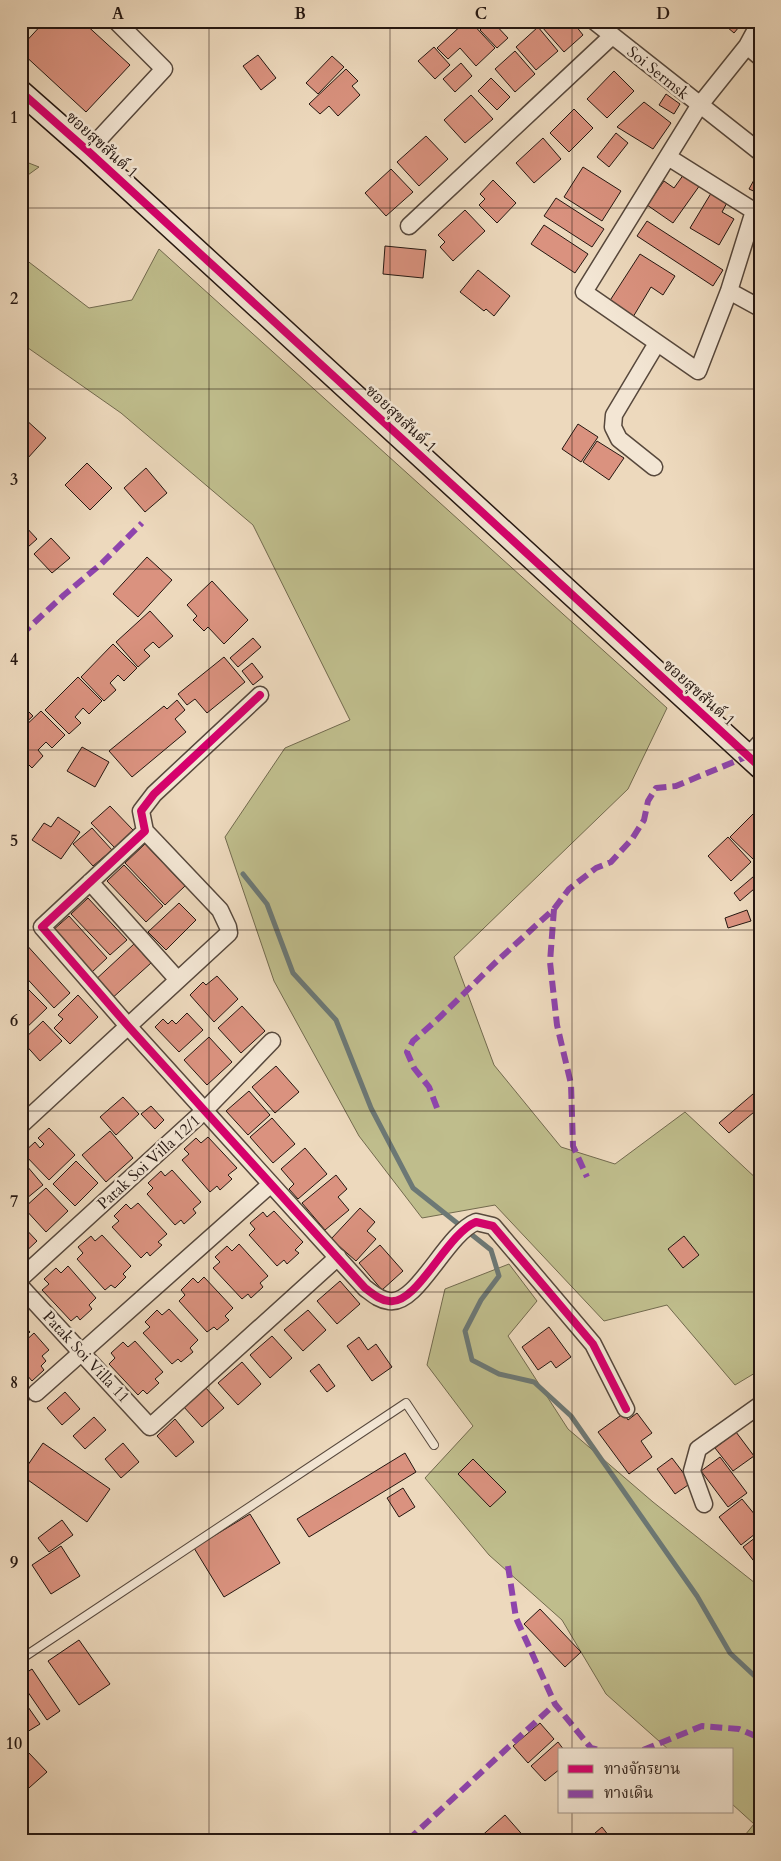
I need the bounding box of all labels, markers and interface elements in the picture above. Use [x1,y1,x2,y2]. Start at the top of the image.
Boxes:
text: A [112,3,124,25]
text: B [294,3,306,25]
text: C [475,3,487,25]
text: D [656,3,670,25]
street label: Soi Sermsk [622,41,694,105]
text: 1 [10,107,18,129]
street label: ซอยสุขสันต์ 1 [61,107,143,183]
text: 2 [10,288,18,310]
street label: ซอยสุขสันต์ 1 [360,380,442,458]
text: 3 [10,469,18,491]
text: 4 [10,649,18,671]
street label: ซอยสุขสันต์ 1 [658,655,740,731]
text: 5 [10,830,18,852]
text: 6 [10,1010,18,1032]
street label: Patak Soi Villa 12/1 [93,1110,205,1214]
text: 7 [10,1191,18,1213]
street label: Patak Soi Villa 11 [37,1306,135,1408]
text: 8 [10,1372,18,1394]
text: 9 [10,1552,18,1574]
text: 10 [6,1733,22,1755]
legend [558,1748,734,1814]
text: ทางจักรยาน [604,1759,680,1779]
text: ทางเดิน [604,1783,653,1803]

